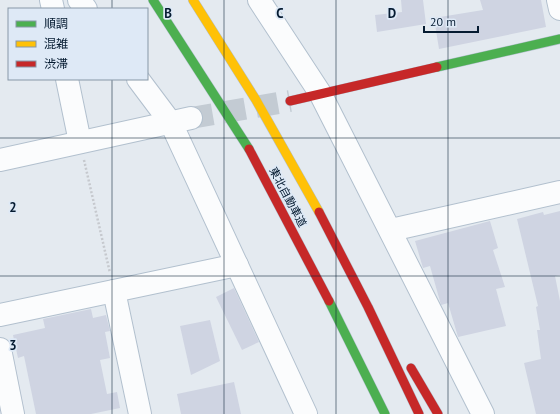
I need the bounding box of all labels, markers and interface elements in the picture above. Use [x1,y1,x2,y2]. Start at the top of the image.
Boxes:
text: B [164,5,172,22]
text: C [276,5,284,22]
text: D [388,5,396,22]
legend [8,8,148,80]
scale bar [424,8,478,34]
text: 20 m [430,14,456,29]
text: 順調 [44,16,68,31]
text: 混雑 [44,36,68,51]
text: 渋滞 [44,56,68,71]
street label: 東北自動車道 [266,165,310,229]
text: 2 [9,199,17,216]
text: 3 [9,337,17,354]

